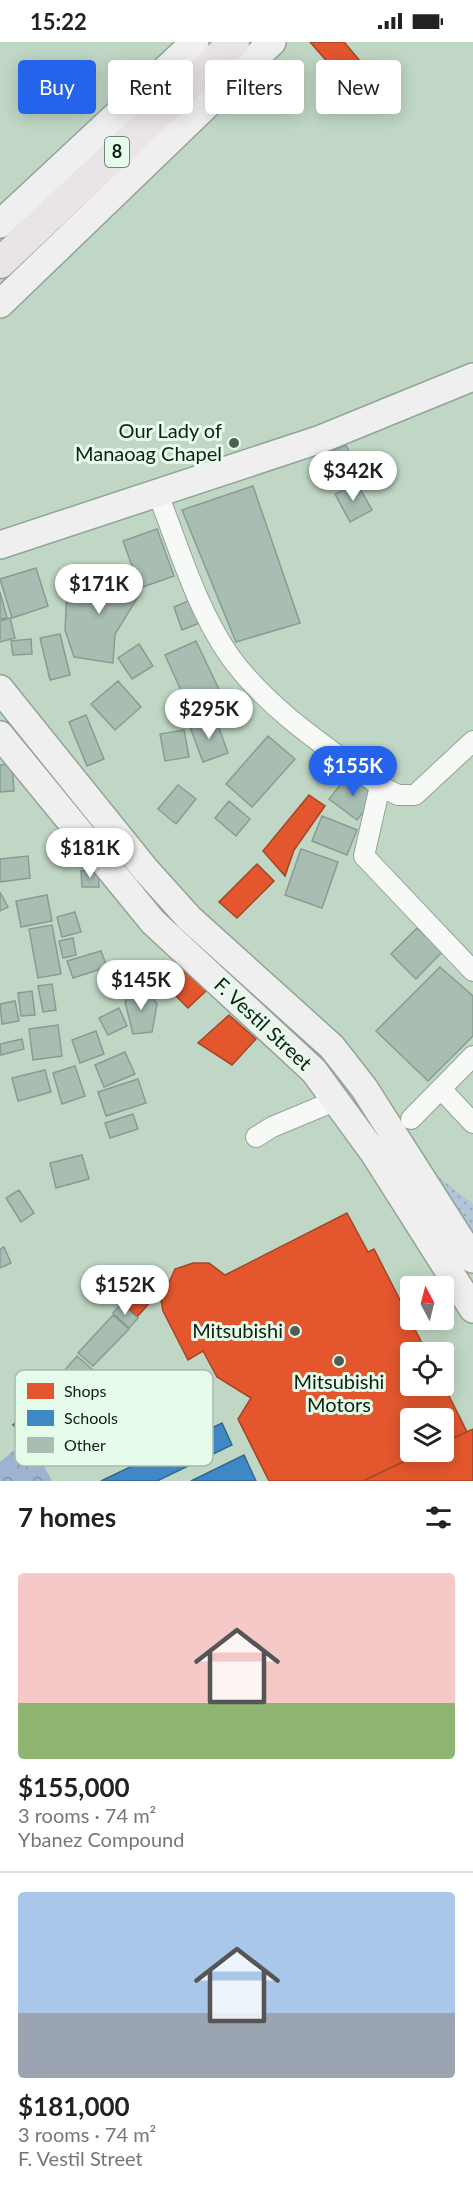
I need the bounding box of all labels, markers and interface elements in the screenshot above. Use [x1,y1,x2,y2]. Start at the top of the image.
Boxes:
text: 15:22 [30,8,87,35]
chip: Buy [18,60,96,114]
chip: Rent [108,60,193,114]
chip: Filters [205,60,304,114]
chip: New [316,60,401,114]
road number: 8 [105,137,129,167]
place label: Our Lady of Manaoag Chapel [75,418,222,465]
marker: Our Lady of Manaoag Chapel [227,436,241,450]
pin: $342K [311,451,395,502]
text: $342K [323,458,383,482]
pin: $171K [57,564,141,615]
text: $171K [69,571,129,595]
pin: $295K [167,689,251,740]
text: $295K [179,696,239,720]
pin: $155K [311,746,395,797]
text: $155K [323,753,383,777]
pin: $181K [48,828,132,879]
text: $181K [60,835,120,859]
pin: $145K [99,960,183,1011]
text: $145K [111,967,171,991]
street label: F. Vestil Street [210,972,317,1075]
pin: $152K [83,1265,167,1316]
text: $152K [95,1272,155,1296]
north arrow [400,1276,454,1330]
map controls [400,1276,454,1462]
place label: Mitsubishi [192,1318,283,1342]
marker: Mitsubishi [288,1324,302,1338]
button: locate [400,1342,454,1396]
marker: Mitsubishi Motors [332,1354,346,1368]
place label: Mitsubishi Motors [294,1369,384,1416]
legend [15,1370,213,1466]
text: Shops [64,1381,107,1400]
text: Schools [64,1408,118,1427]
button: layers [400,1408,454,1462]
text: Other [64,1435,106,1454]
text: 7 homes [18,1501,116,1533]
icon: filters [422,1501,455,1534]
icon: home [183,1612,291,1720]
text: $155,000 [18,1771,130,1803]
text: 3 rooms · 74 m² [18,1803,156,1827]
text: Ybanez Compound [18,1827,184,1851]
icon: home [183,1931,291,2039]
text: $181,000 [18,2090,130,2122]
text: 3 rooms · 74 m² [18,2122,156,2146]
text: F. Vestil Street [18,2146,143,2170]

